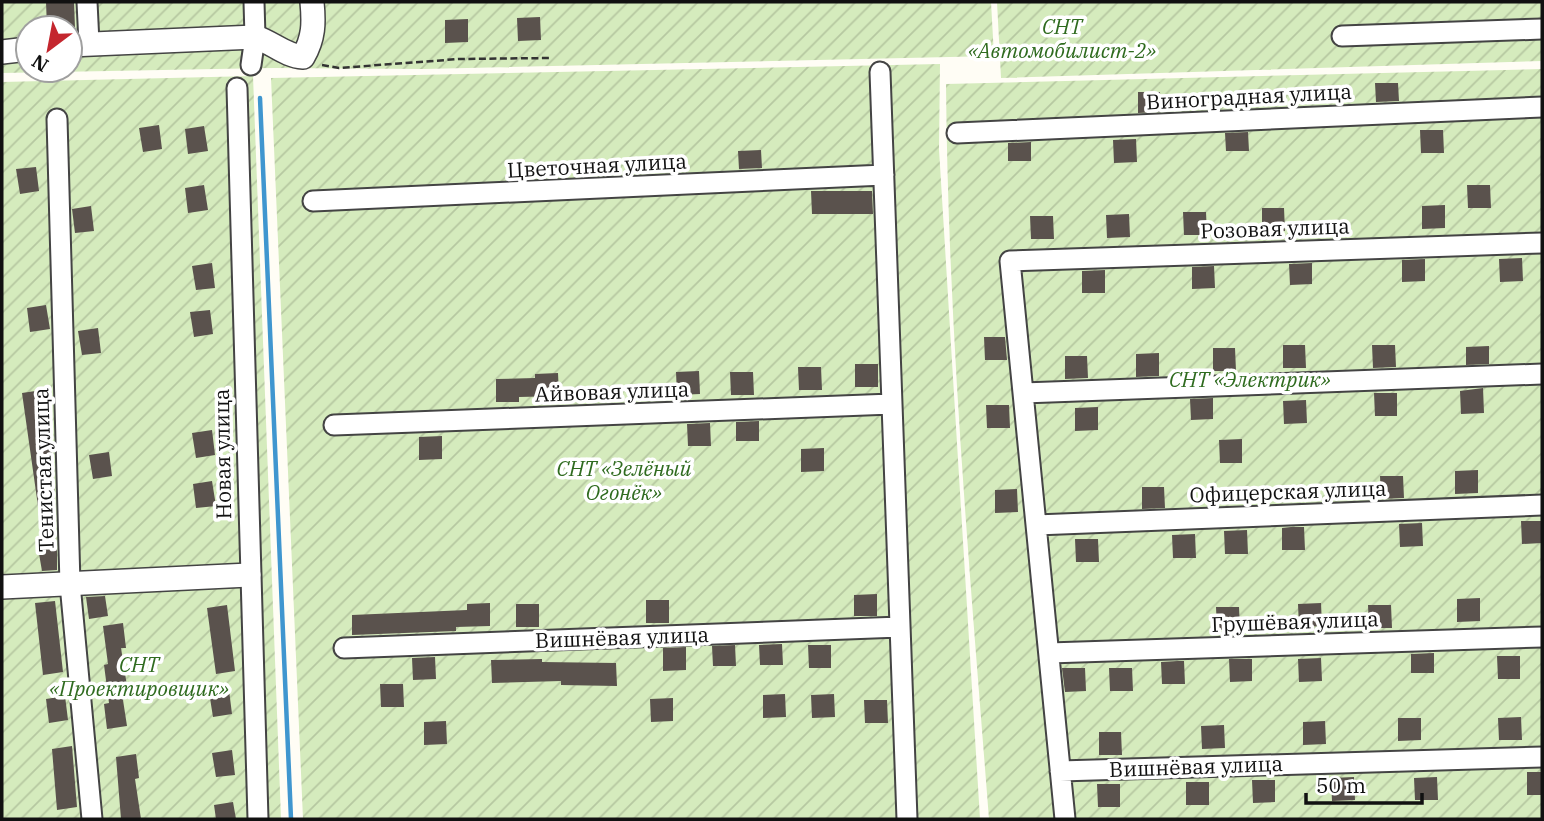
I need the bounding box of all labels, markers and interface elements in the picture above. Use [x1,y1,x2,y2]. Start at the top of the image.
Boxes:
park label: СНТ «Автомобилист-2» [968,12,1156,64]
north arrow [14,14,84,84]
text: N [27,49,53,78]
street label: Виноградная улица [1145,77,1353,115]
street label: Цветочная улица [506,146,687,184]
street label: Розовая улица [1200,211,1350,245]
park label: СНТ «Электрик» [1169,365,1331,393]
street label: Айвовая улица [534,374,690,408]
street label: Тенистая улица [26,387,60,553]
street label: Новая улица [207,388,237,520]
park label: СНТ «Зелёный Огонёк» [556,454,692,506]
street label: Офицерская улица [1189,474,1387,508]
street label: Грушёвая улица [1211,604,1379,638]
street label: Вишнёвая улица [535,620,709,654]
park label: СНТ «Проектировщик» [49,650,229,702]
street label: Вишнёвая улица [1109,749,1283,783]
scale bar [1306,762,1422,806]
text: 50 m [1316,771,1366,799]

